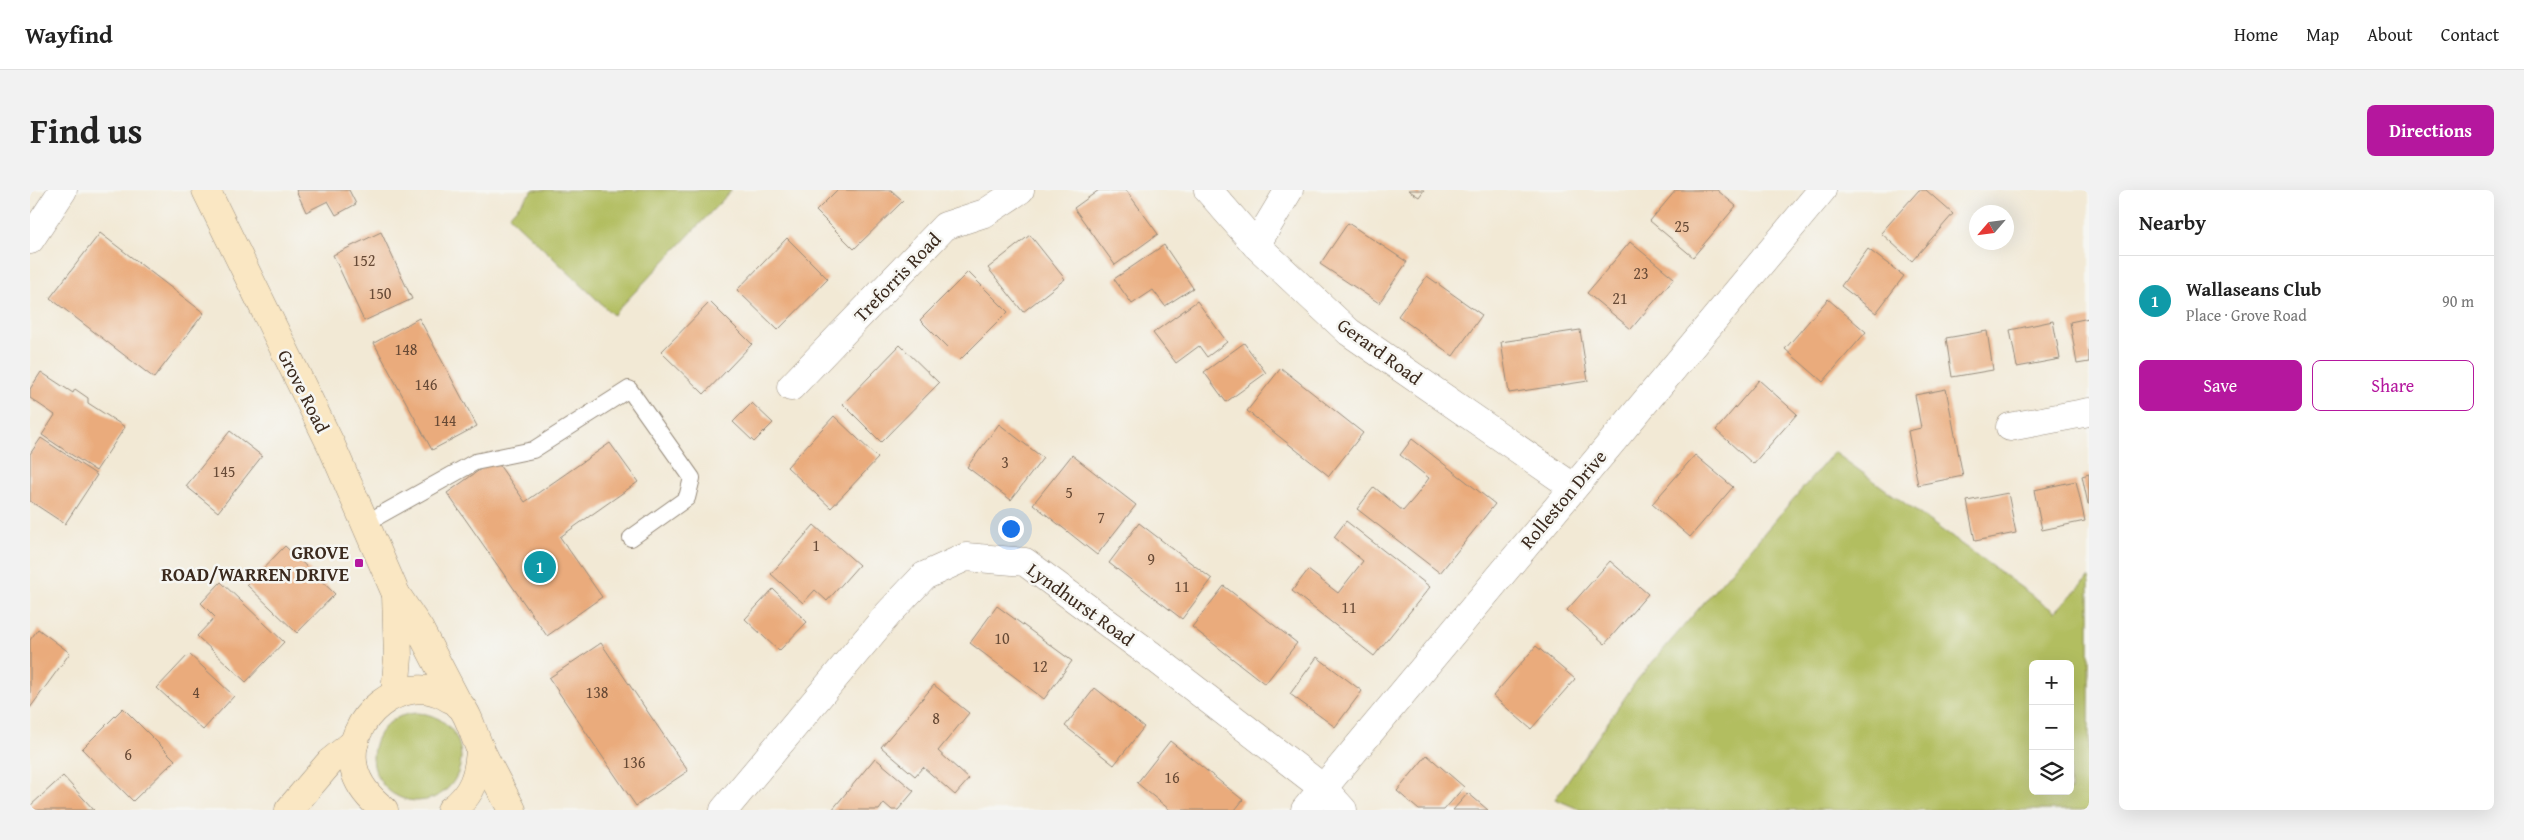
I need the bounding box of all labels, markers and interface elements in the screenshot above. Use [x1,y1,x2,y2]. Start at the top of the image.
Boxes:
text: Wayfind [25,17,113,52]
text: Home [2234,21,2278,48]
text: Map [2306,21,2339,48]
text: About [2367,21,2413,48]
text: Contact [2441,21,2499,48]
text: Find us [30,105,143,156]
button: Directions [2367,105,2494,156]
north arrow [1969,205,2014,250]
text: Nearby [2139,207,2206,238]
house number: 25 [1674,214,1690,238]
street label: Treforris Road [847,225,948,328]
house number: 152 [352,248,376,272]
house number: 23 [1633,261,1649,285]
text: Wallaseans Club [2186,275,2321,303]
house number: 150 [368,281,392,305]
house number: 21 [1612,286,1628,310]
text: 1 [2151,289,2159,313]
text: 90 m [2442,289,2474,313]
text: Place · Grove Road [2186,303,2307,327]
street label: Gerard Road [1332,311,1429,392]
house number: 148 [394,337,418,361]
street label: Grove Road [271,345,337,438]
button: Save [2139,360,2302,411]
button: Share [2312,360,2474,411]
house number: 146 [414,372,438,396]
house number: 144 [433,408,457,432]
street label: Rolleston Drive [1513,443,1613,555]
house number: 3 [1001,450,1009,474]
house number: 145 [212,459,236,483]
house number: 5 [1065,480,1073,504]
house number: 7 [1097,505,1105,529]
your location [998,516,1024,542]
house number: 1 [812,533,820,557]
place label: GROVE ROAD/WARREN DRIVE [161,538,349,588]
house number: 9 [1147,547,1155,571]
pin: 1 [524,548,556,586]
street label: Lyndhurst Road [1022,555,1141,653]
marker: GROVE ROAD/WARREN DRIVE [353,557,365,569]
house number: 11 [1174,574,1190,598]
house number: 11 [1341,595,1357,619]
house number: 10 [994,626,1010,650]
house number: 12 [1032,654,1048,678]
map controls [2029,660,2074,795]
button: + [2029,660,2074,705]
house number: 4 [192,680,200,704]
house number: 138 [585,680,609,704]
button: − [2029,705,2074,750]
house number: 8 [932,706,940,730]
house number: 6 [124,742,132,766]
house number: 136 [622,750,646,774]
button: layers [2029,750,2074,795]
house number: 16 [1164,765,1180,789]

